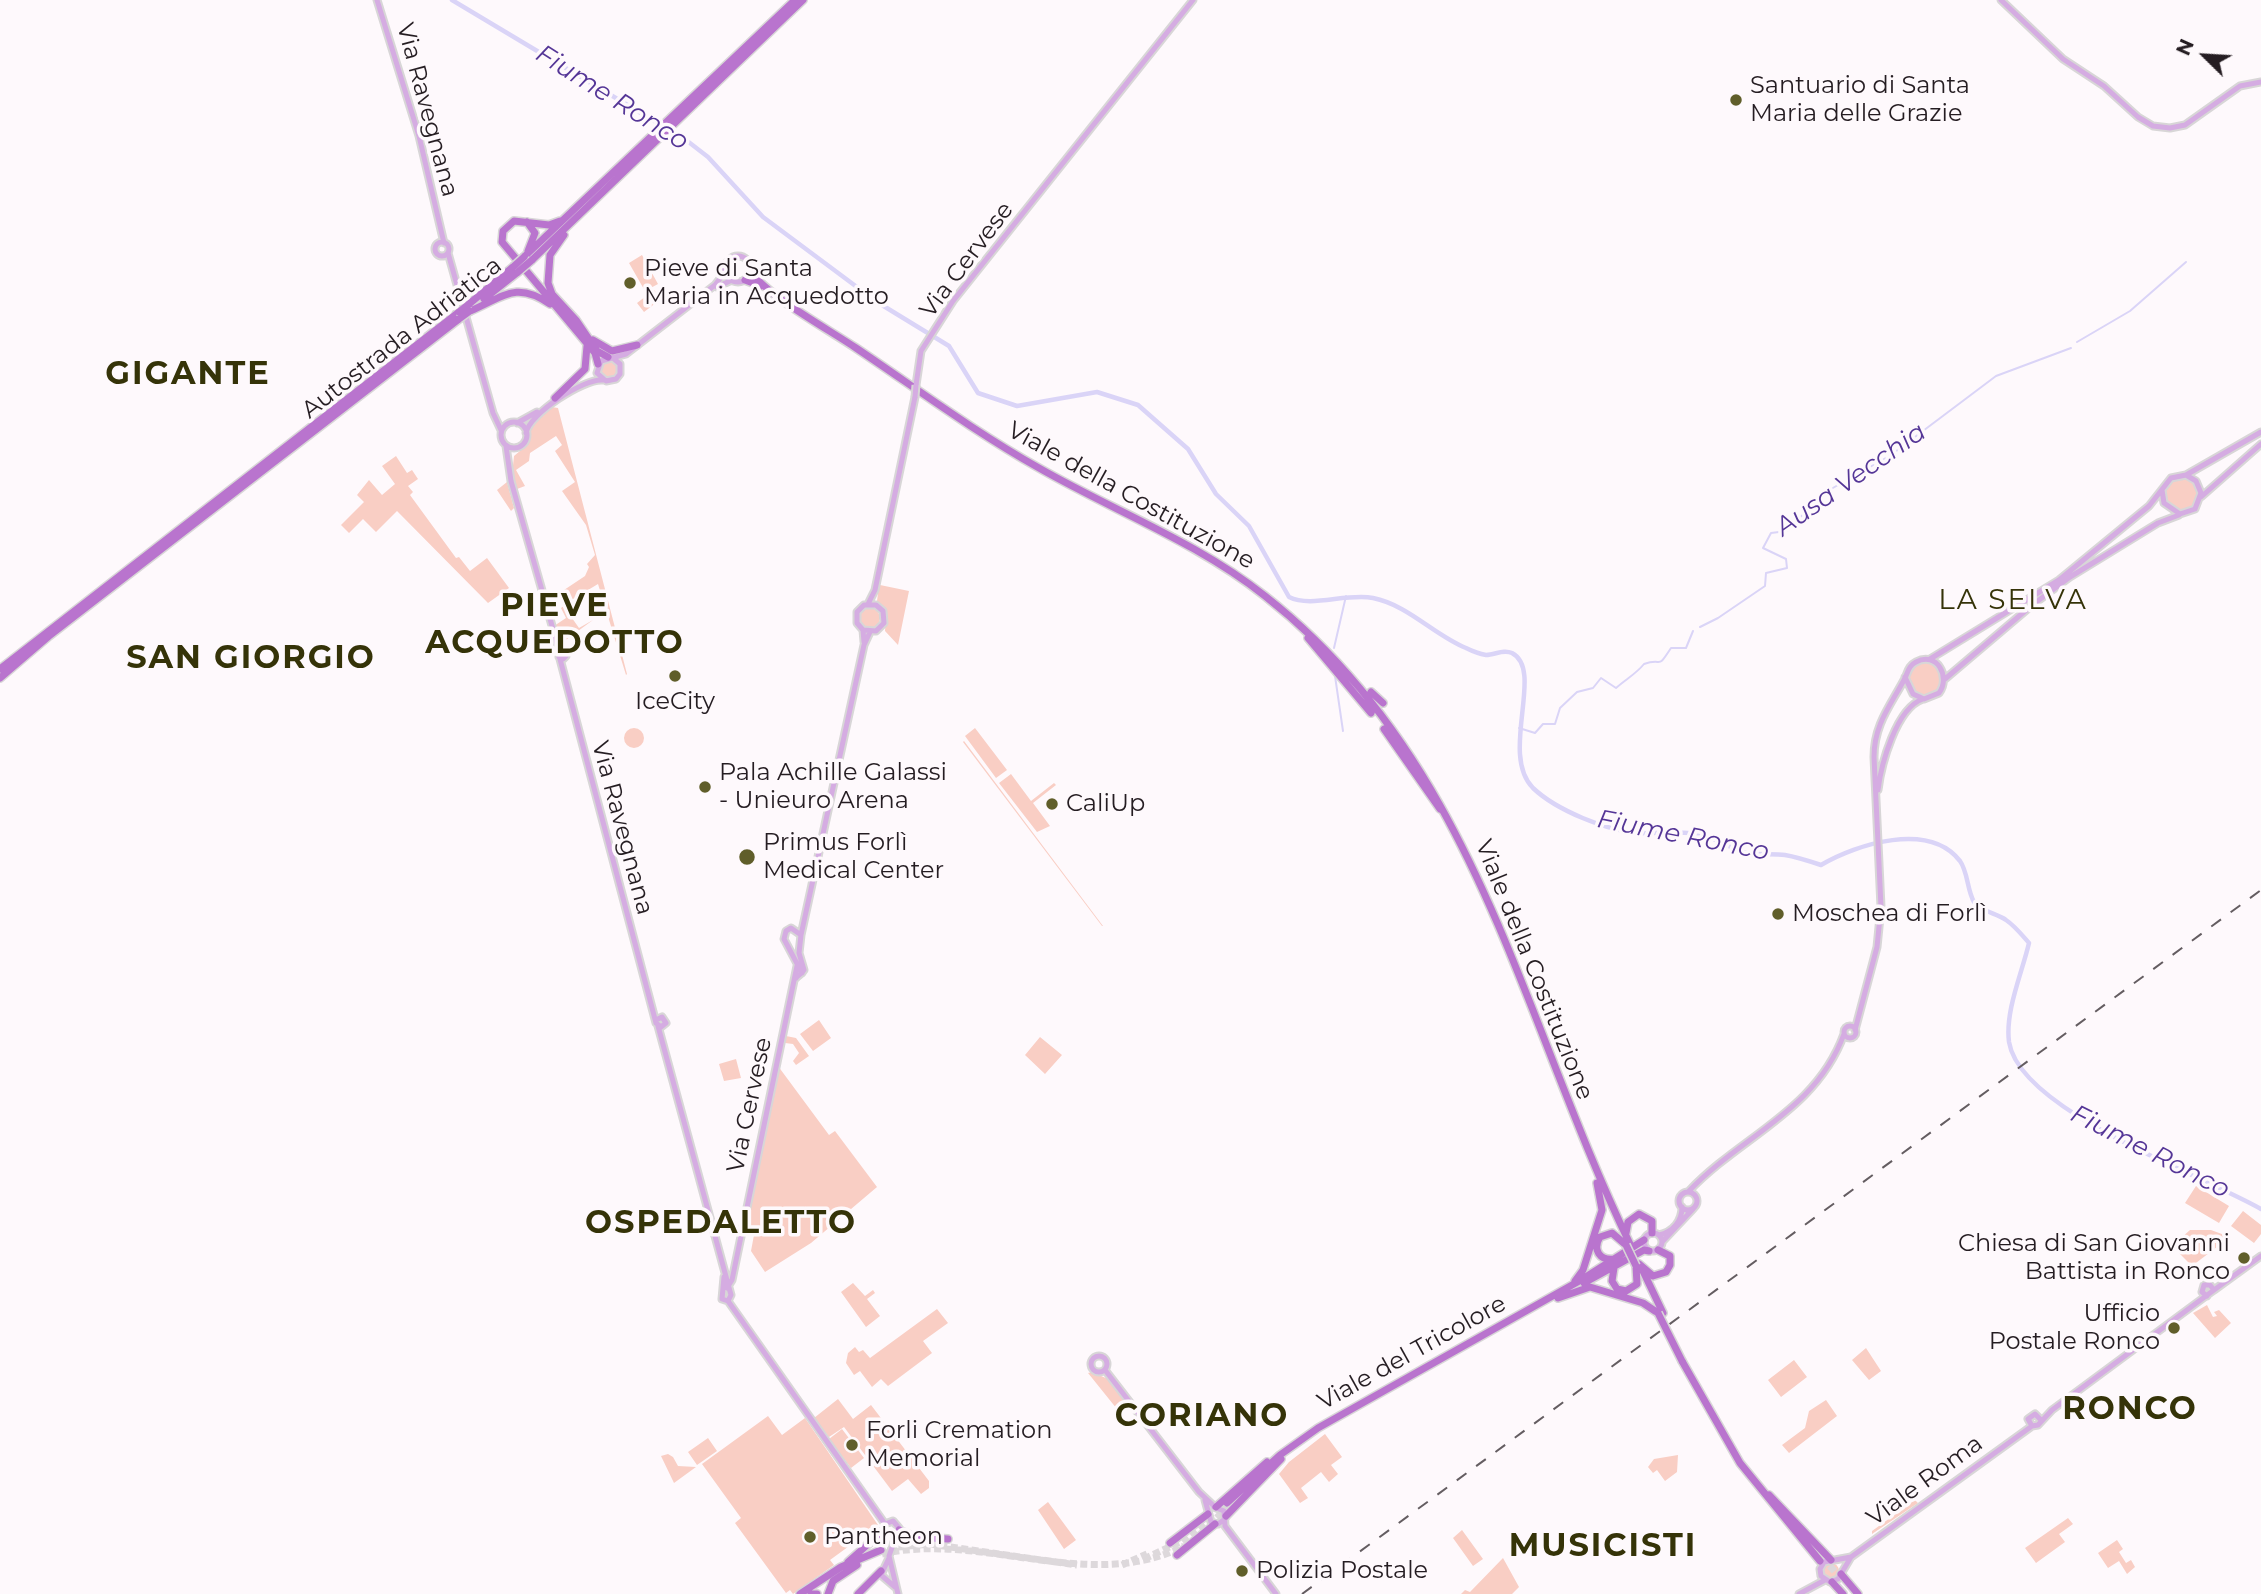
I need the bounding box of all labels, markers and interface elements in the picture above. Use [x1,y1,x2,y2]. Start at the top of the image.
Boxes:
street label: Via Ravegnana [390,20,464,200]
north arrow [2170,21,2240,91]
text: N [2172,36,2199,59]
water label: Fiume Ronco [530,39,694,157]
place label: Santuario di Santa Maria delle Grazie [1750,72,1970,128]
marker: Santuario di Santa Maria delle Grazie [1728,92,1744,108]
street label: Via Cervese [914,196,1020,324]
street label: Autostrada Adriatica [296,251,508,425]
place label: Pieve di Santa Maria in Acquedotto [644,255,889,311]
marker: Pieve di Santa Maria in Acquedotto [622,275,638,291]
district label: GIGANTE [106,356,270,394]
street label: Viale della Costituzione [1002,416,1260,576]
water label: Ausa Vecchia [1770,417,1932,543]
district label: LA SELVA [1939,584,2087,618]
district label: PIEVE ACQUEDOTTO [426,588,684,663]
district label: SAN GIORGIO [128,640,374,678]
marker: IceCity [667,668,683,684]
place label: IceCity [635,688,715,716]
street label: Via Ravegnana [585,738,659,918]
place label: Pala Achille Galassi - Unieuro Arena [719,759,947,815]
marker: Pala Achille Galassi - Unieuro Arena [697,779,713,795]
place label: CaliUp [1066,790,1145,818]
marker: CaliUp [1044,796,1060,812]
water label: Fiume Ronco [1594,804,1772,868]
place label: Primus Forlì Medical Center [763,829,944,885]
street label: Viale della Costituzione [1469,836,1599,1104]
marker: Primus Forlì Medical Center [737,847,757,867]
place label: Moschea di Forlì [1792,900,1987,928]
marker: Moschea di Forlì [1770,906,1786,922]
street label: Via Cervese [722,1035,778,1175]
water label: Fiume Ronco [2065,1099,2235,1205]
district label: OSPEDALETTO [586,1205,856,1243]
place label: Chiesa di San Giovanni Battista in Ronco [1958,1230,2230,1286]
marker: Chiesa di San Giovanni Battista in Ronco [2236,1250,2252,1266]
street label: Viale del Tricolore [1313,1289,1511,1417]
place label: Ufficio Postale Ronco [1989,1300,2160,1356]
marker: Ufficio Postale Ronco [2166,1320,2182,1336]
district label: RONCO [2063,1391,2197,1429]
district label: CORIANO [1116,1398,1288,1436]
place label: Forli Cremation Memorial [866,1417,1052,1473]
street label: Viale Roma [1861,1429,1989,1533]
marker: Forli Cremation Memorial [844,1437,860,1453]
place label: Pantheon [824,1523,943,1551]
district label: MUSICISTI [1510,1528,1696,1566]
marker: Pantheon [802,1529,818,1545]
place label: Polizia Postale [1256,1557,1428,1585]
marker: Polizia Postale [1234,1563,1250,1579]

